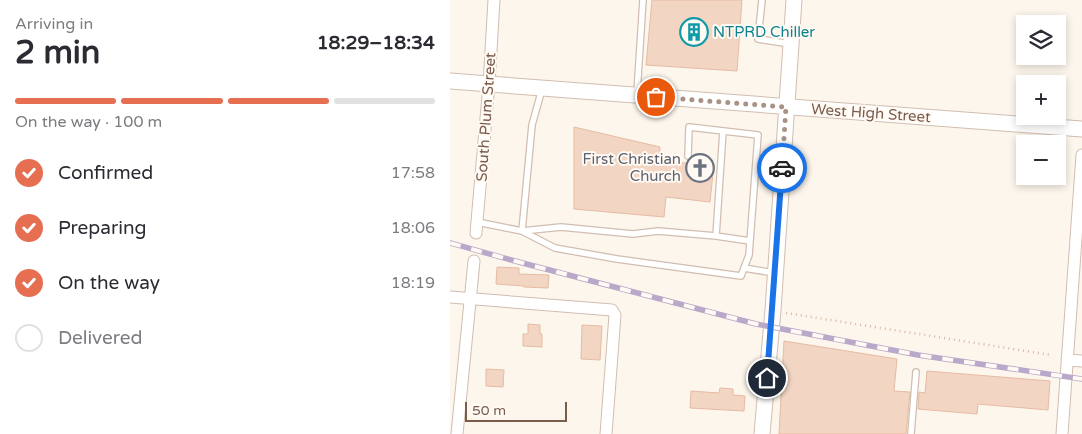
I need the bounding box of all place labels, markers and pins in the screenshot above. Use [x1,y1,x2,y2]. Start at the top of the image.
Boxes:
building icon: NTPRD Chiller [679,17,709,47]
place label: NTPRD Chiller [713,23,815,41]
pin [635,76,677,118]
place label: First Christian Church [583,150,681,185]
church icon: First Christian Church [685,153,715,183]
pin [746,357,788,399]

